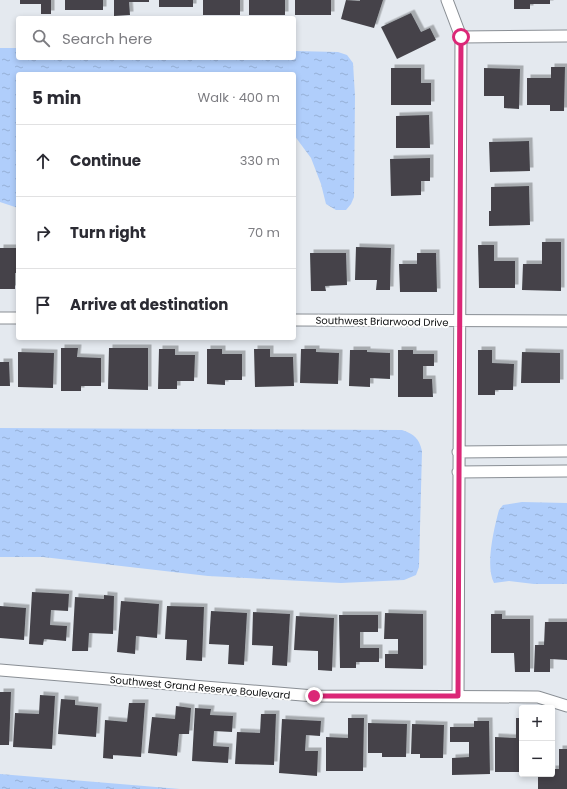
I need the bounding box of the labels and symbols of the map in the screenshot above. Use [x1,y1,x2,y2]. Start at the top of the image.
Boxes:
route start [452,28,470,46]
street label: Southwest Briarwood Drive [315,313,449,330]
street label: Southwest Grand Reserve Boulevard [109,672,291,703]
route end [305,687,323,705]

